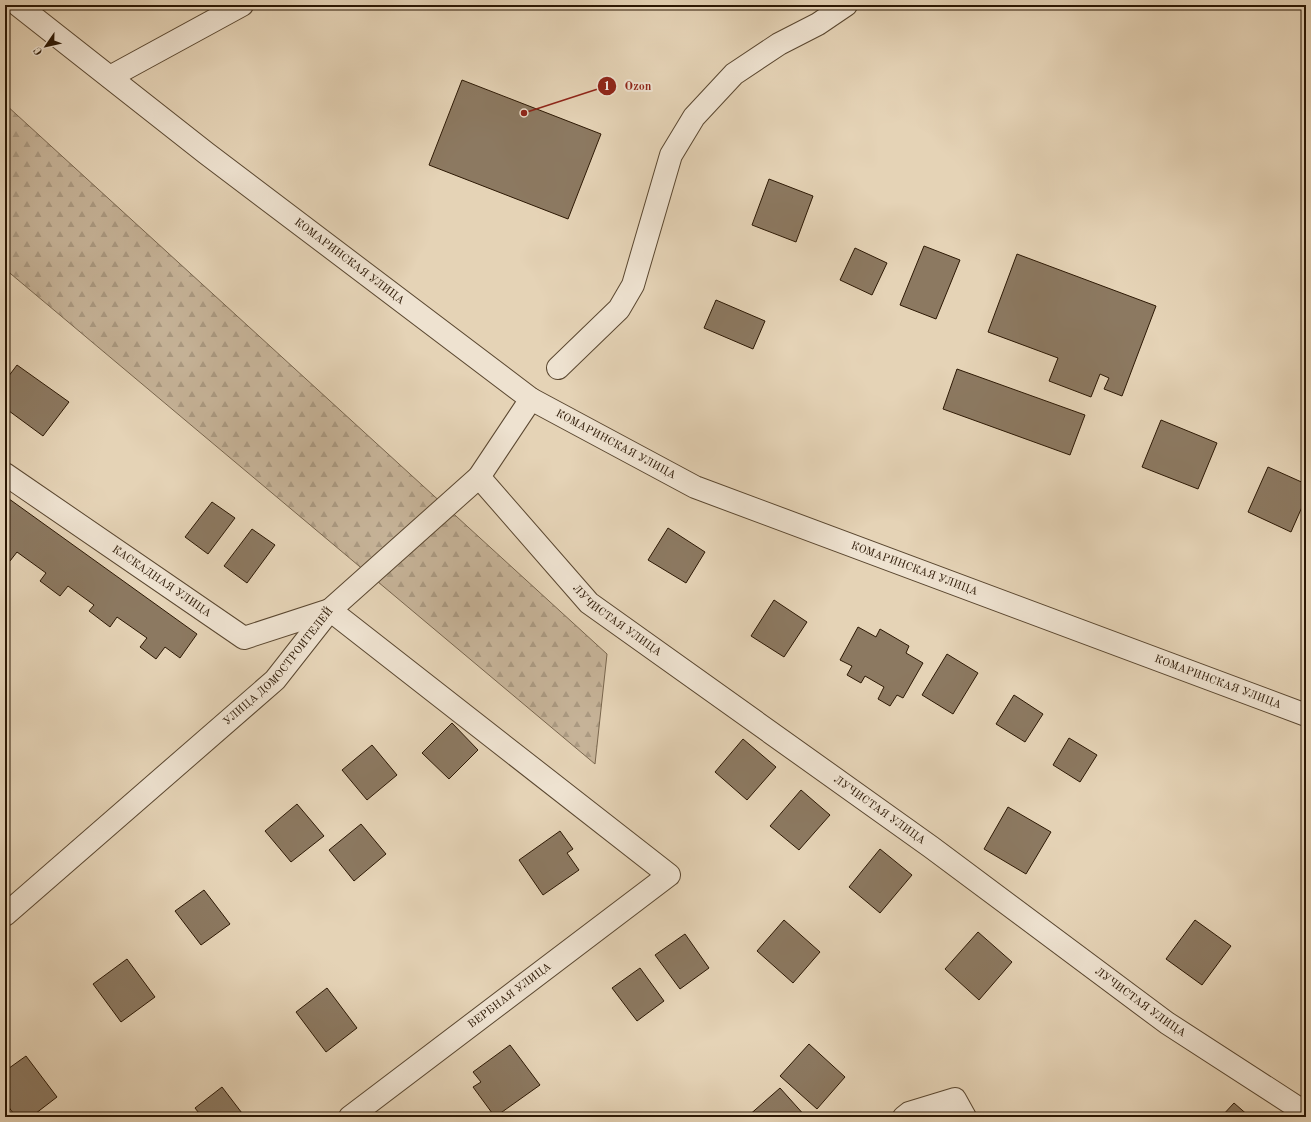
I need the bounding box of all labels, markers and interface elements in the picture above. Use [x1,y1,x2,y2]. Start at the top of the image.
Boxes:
north arrow [26,26,66,66]
text: С [32,45,46,57]
callout: Ozon [597,74,660,98]
text: 1 [604,81,610,93]
text: Ozon [625,81,652,93]
street label: КОМАРИНСКАЯ УЛИЦА [292,216,407,307]
street label: КОМАРИНСКАЯ УЛИЦА [554,408,678,481]
street label: КОМАРИНСКАЯ УЛИЦА [849,540,980,598]
street label: КАСКАДНАЯ УЛИЦА [110,544,214,620]
street label: ЛУЧИСТАЯ УЛИЦА [570,583,664,659]
street label: УЛИЦА ДОМОСТРОИТЕЛЕЙ [221,604,335,728]
street label: КОМАРИНСКАЯ УЛИЦА [1153,653,1283,711]
street label: ЛУЧИСТАЯ УЛИЦА [832,774,928,847]
street label: ВЕРБНАЯ УЛИЦА [467,961,554,1031]
street label: ЛУЧИСТАЯ УЛИЦА [1093,966,1188,1039]

